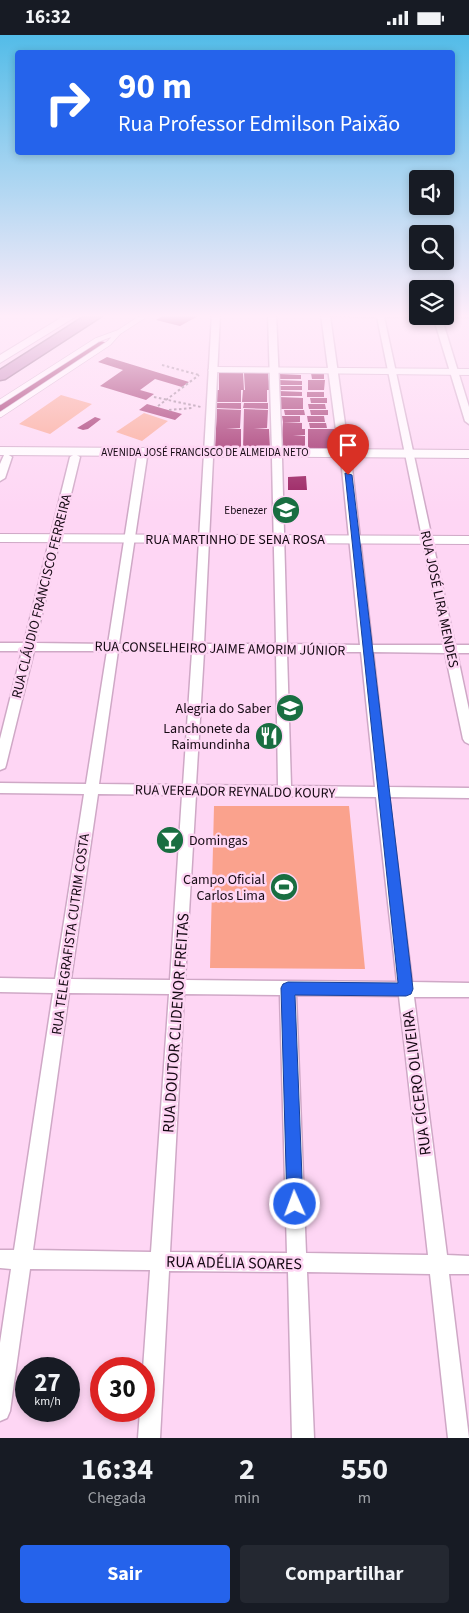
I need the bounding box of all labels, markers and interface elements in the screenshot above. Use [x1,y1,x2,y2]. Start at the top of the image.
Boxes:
text: 16:32 [25,4,71,31]
text: 90 m [118,62,192,112]
icon: right [35,70,100,135]
text: Rua Professor Edmilson Paixão [118,108,400,140]
map controls [409,170,454,325]
button: sound [409,170,454,215]
button: search [409,225,454,270]
button: layers [409,280,454,325]
pin [327,424,369,475]
icon: arrive [334,431,362,459]
street label: AVENIDA JOSÉ FRANCISCO DE ALMEIDA NETO [101,445,309,460]
street label: RUA CLÁUDIO FRANCISCO FERREIRA [7,492,77,701]
school or university icon: Ebenezer [271,495,301,525]
place label: Ebenezer [224,503,267,518]
street label: RUA JOSÉ LIRA MENDES [415,529,463,670]
street label: RUA MARTINHO DE SENA ROSA [145,530,325,550]
street label: RUA CONSELHEIRO JAIME AMORIM JÚNIOR [94,637,346,661]
school or university icon: Alegria do Saber [275,693,305,723]
place label: Alegria do Saber [176,699,271,719]
place label: Lanchonete da Raimundinha [163,719,250,755]
restaurant icon: Lanchonete da Raimundinha [254,721,284,751]
street label: RUA VEREADOR REYNALDO KOURY [135,780,336,804]
bar icon: Domingas [155,825,185,855]
place label: Domingas [189,831,248,851]
street label: RUA TELEGRAFISTA CUTRIM COSTA [47,832,95,1036]
place label: Campo Oficial Carlos Lima [183,870,265,906]
sports icon: Campo Oficial Carlos Lima [269,872,299,902]
street label: RUA DOUTOR CLIDENOR FREITAS [157,912,195,1134]
street label: RUA CÍCERO OLIVEIRA [397,1009,437,1157]
position arrow [268,1177,320,1229]
street label: RUA ADÉLIA SOARES [166,1251,302,1275]
speed limit sign: 30 [90,1357,155,1422]
text: 27 [34,1365,61,1401]
text: km/h [34,1393,61,1410]
text: 16:34 [81,1448,153,1491]
text: 2 [239,1448,255,1491]
text: 550 [341,1448,388,1491]
text: Chegada [88,1487,146,1509]
text: min [234,1487,260,1509]
text: m [358,1487,371,1509]
button: Sair [20,1545,230,1603]
button: Compartilhar [240,1545,449,1603]

